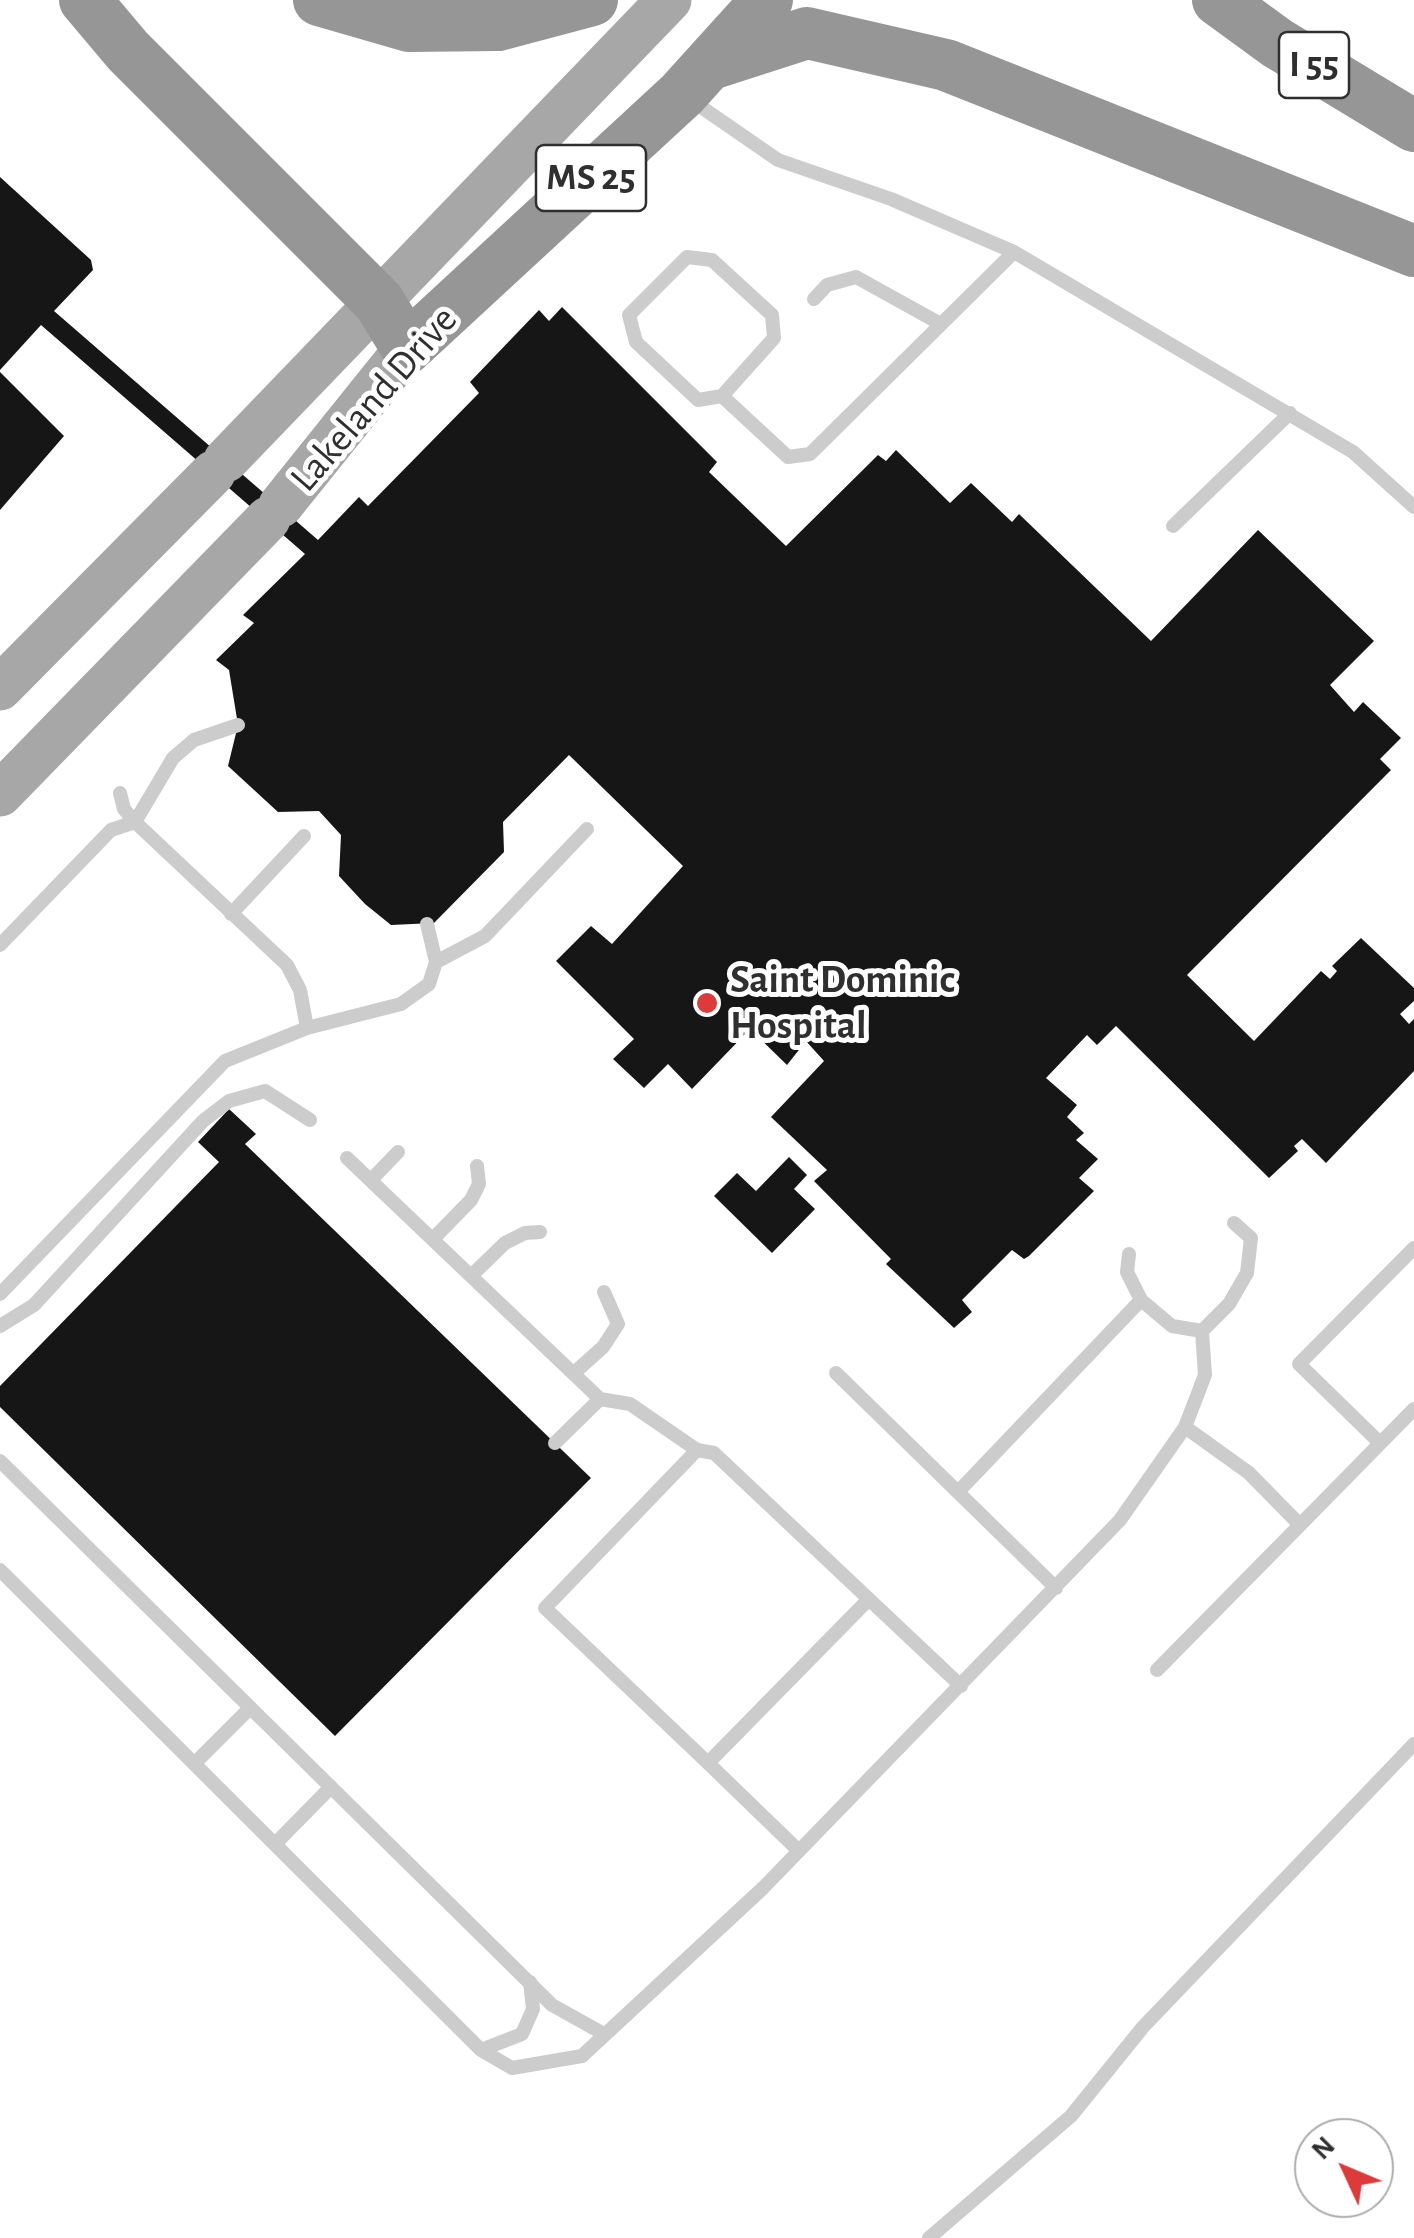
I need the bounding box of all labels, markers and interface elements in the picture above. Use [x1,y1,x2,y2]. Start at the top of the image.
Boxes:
road number: I 55 [1279,32,1349,98]
road number: MS 25 [536,145,646,211]
street label: Lakeland Drive [280,296,468,502]
place label: Saint Dominic Hospital [730,956,955,1050]
marker: Saint Dominic Hospital [694,990,720,1016]
north arrow [1294,2118,1394,2218]
text: N [1307,2132,1341,2165]

